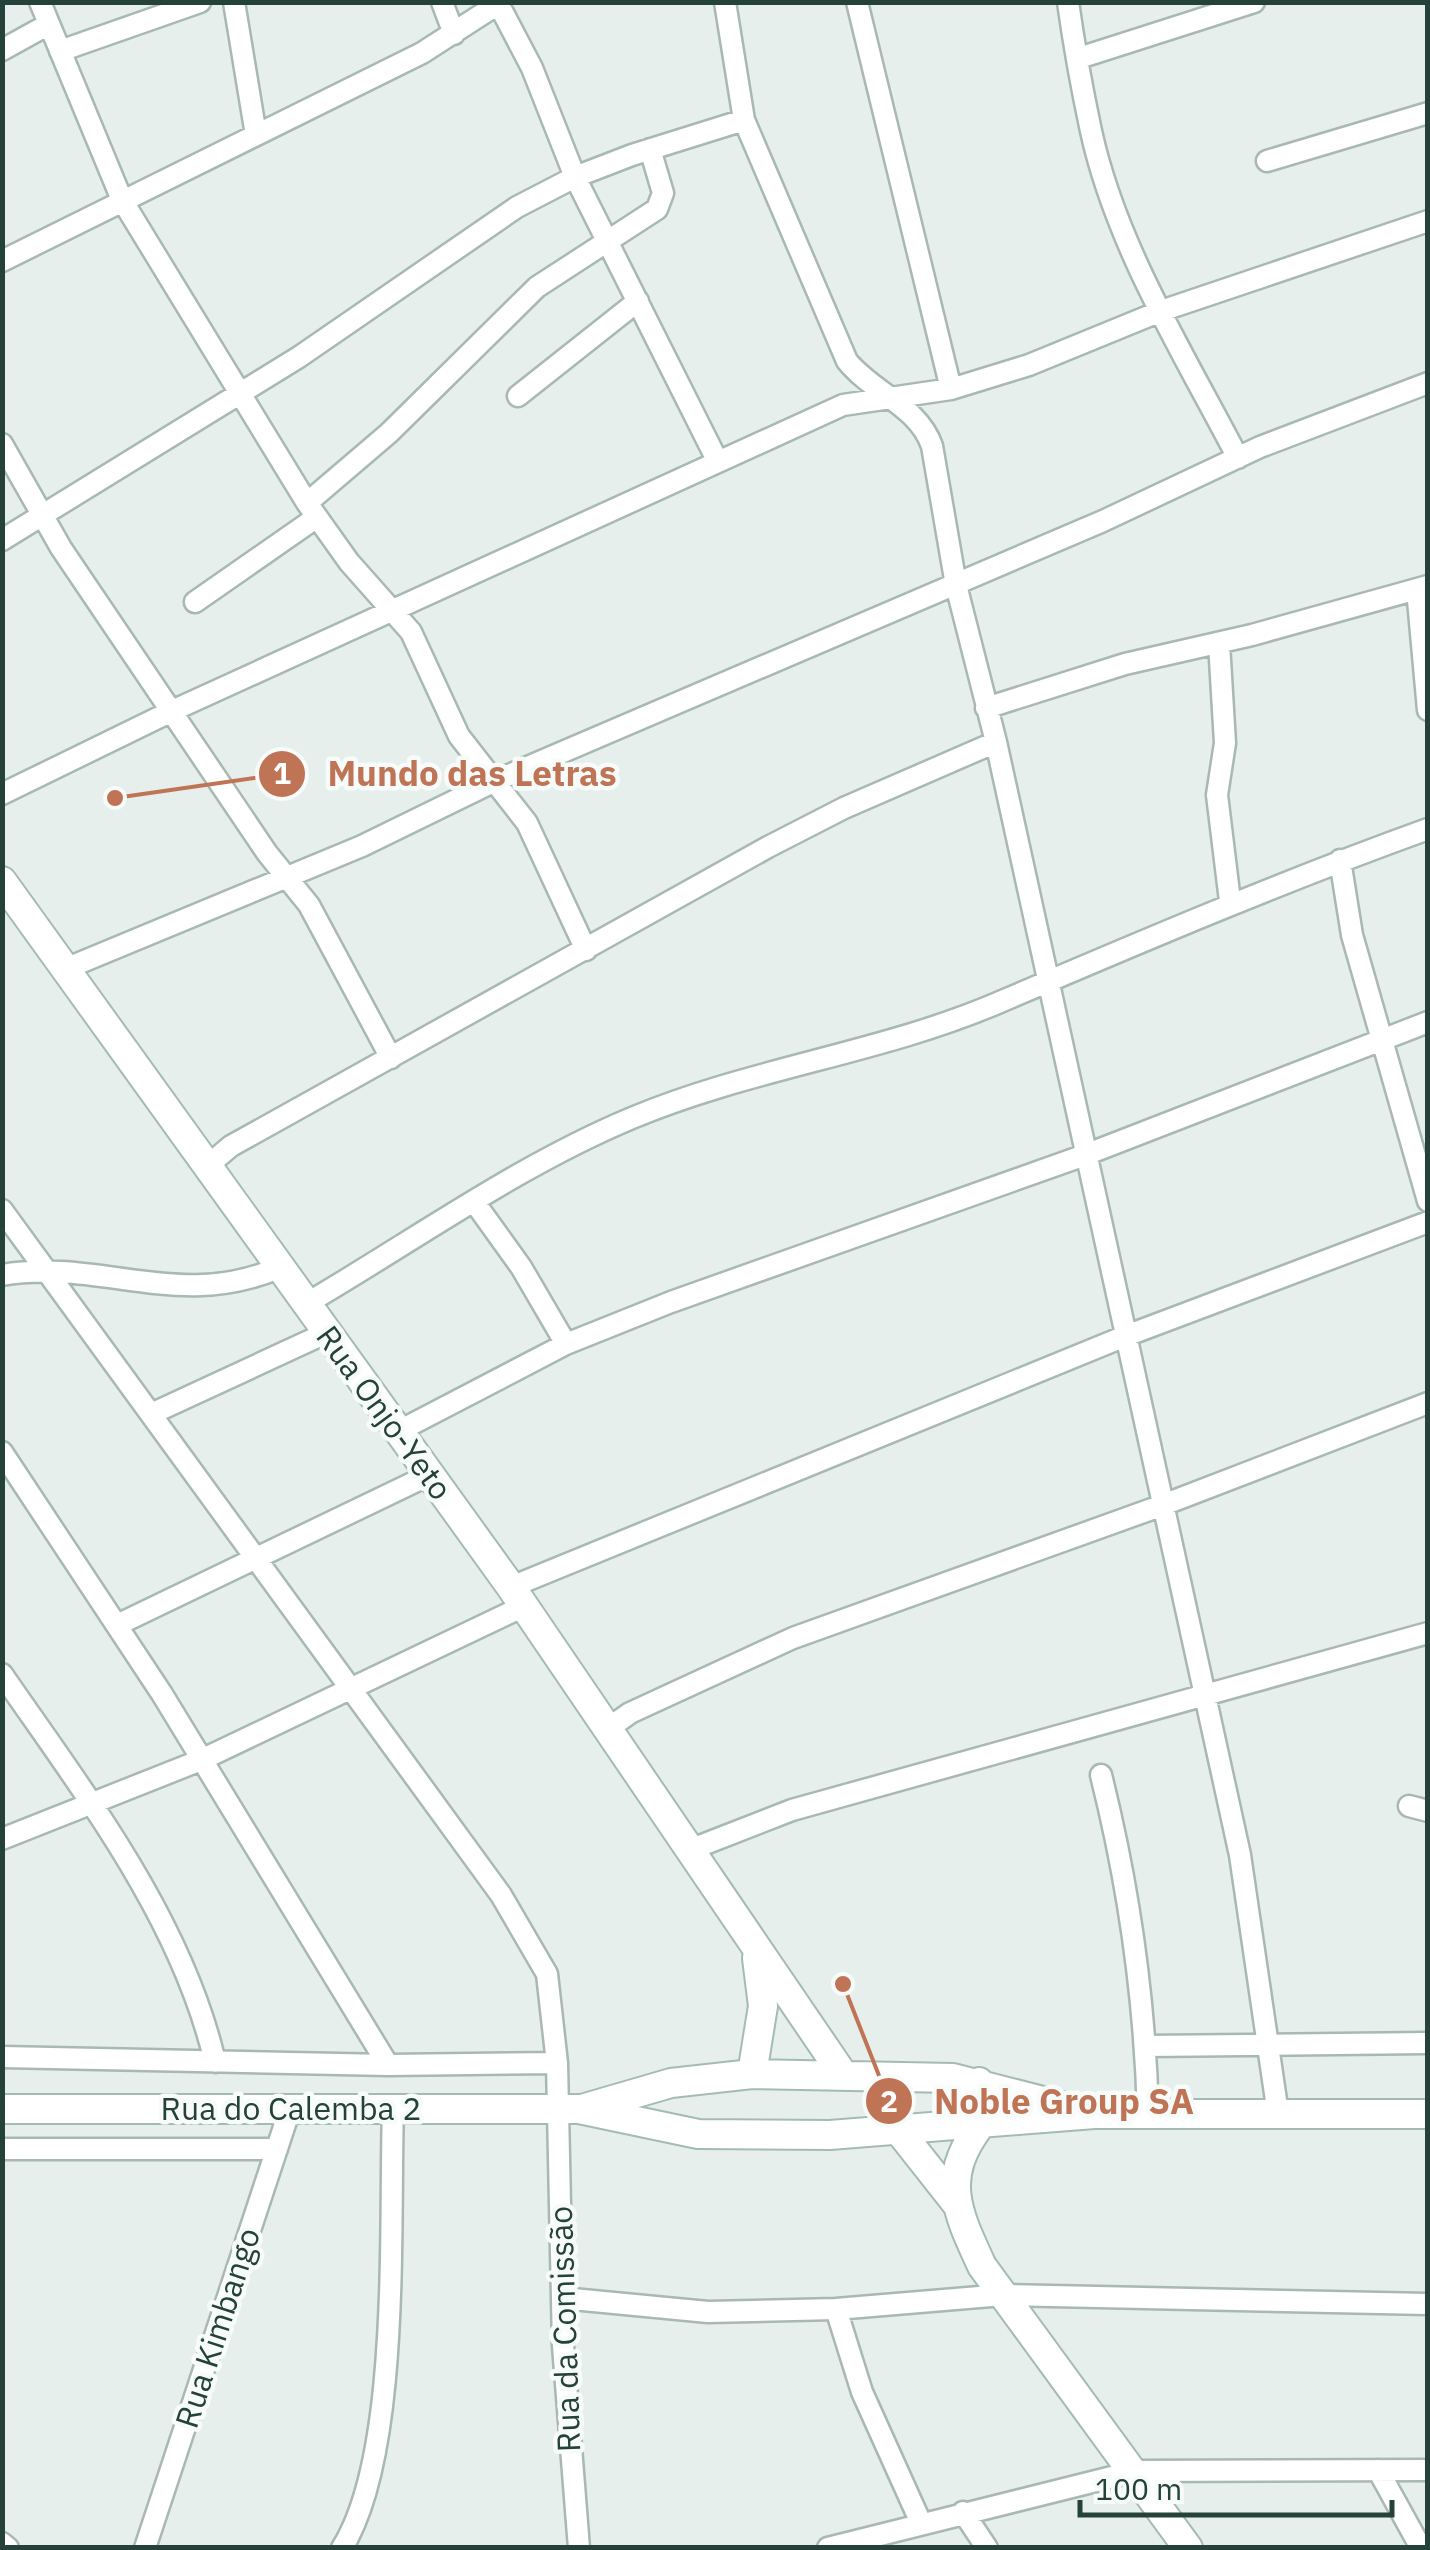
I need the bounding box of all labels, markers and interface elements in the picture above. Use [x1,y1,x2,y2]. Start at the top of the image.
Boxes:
callout: Mundo das Letras [257,741,636,806]
text: Mundo das Letras [327,750,617,796]
text: 1 [273,753,291,792]
street label: Rua Onjo-Yeto [307,1317,462,1508]
callout: Noble Group SA [864,2069,1214,2134]
text: Noble Group SA [934,2078,1194,2124]
text: 2 [880,2081,898,2120]
street label: Rua do Calemba 2 [161,2087,421,2129]
street label: Rua da Comissão [539,2205,589,2453]
street label: Rua Kimbango [165,2222,269,2433]
scale bar [1080,2455,1392,2517]
text: 100 m [1095,2469,1182,2508]

